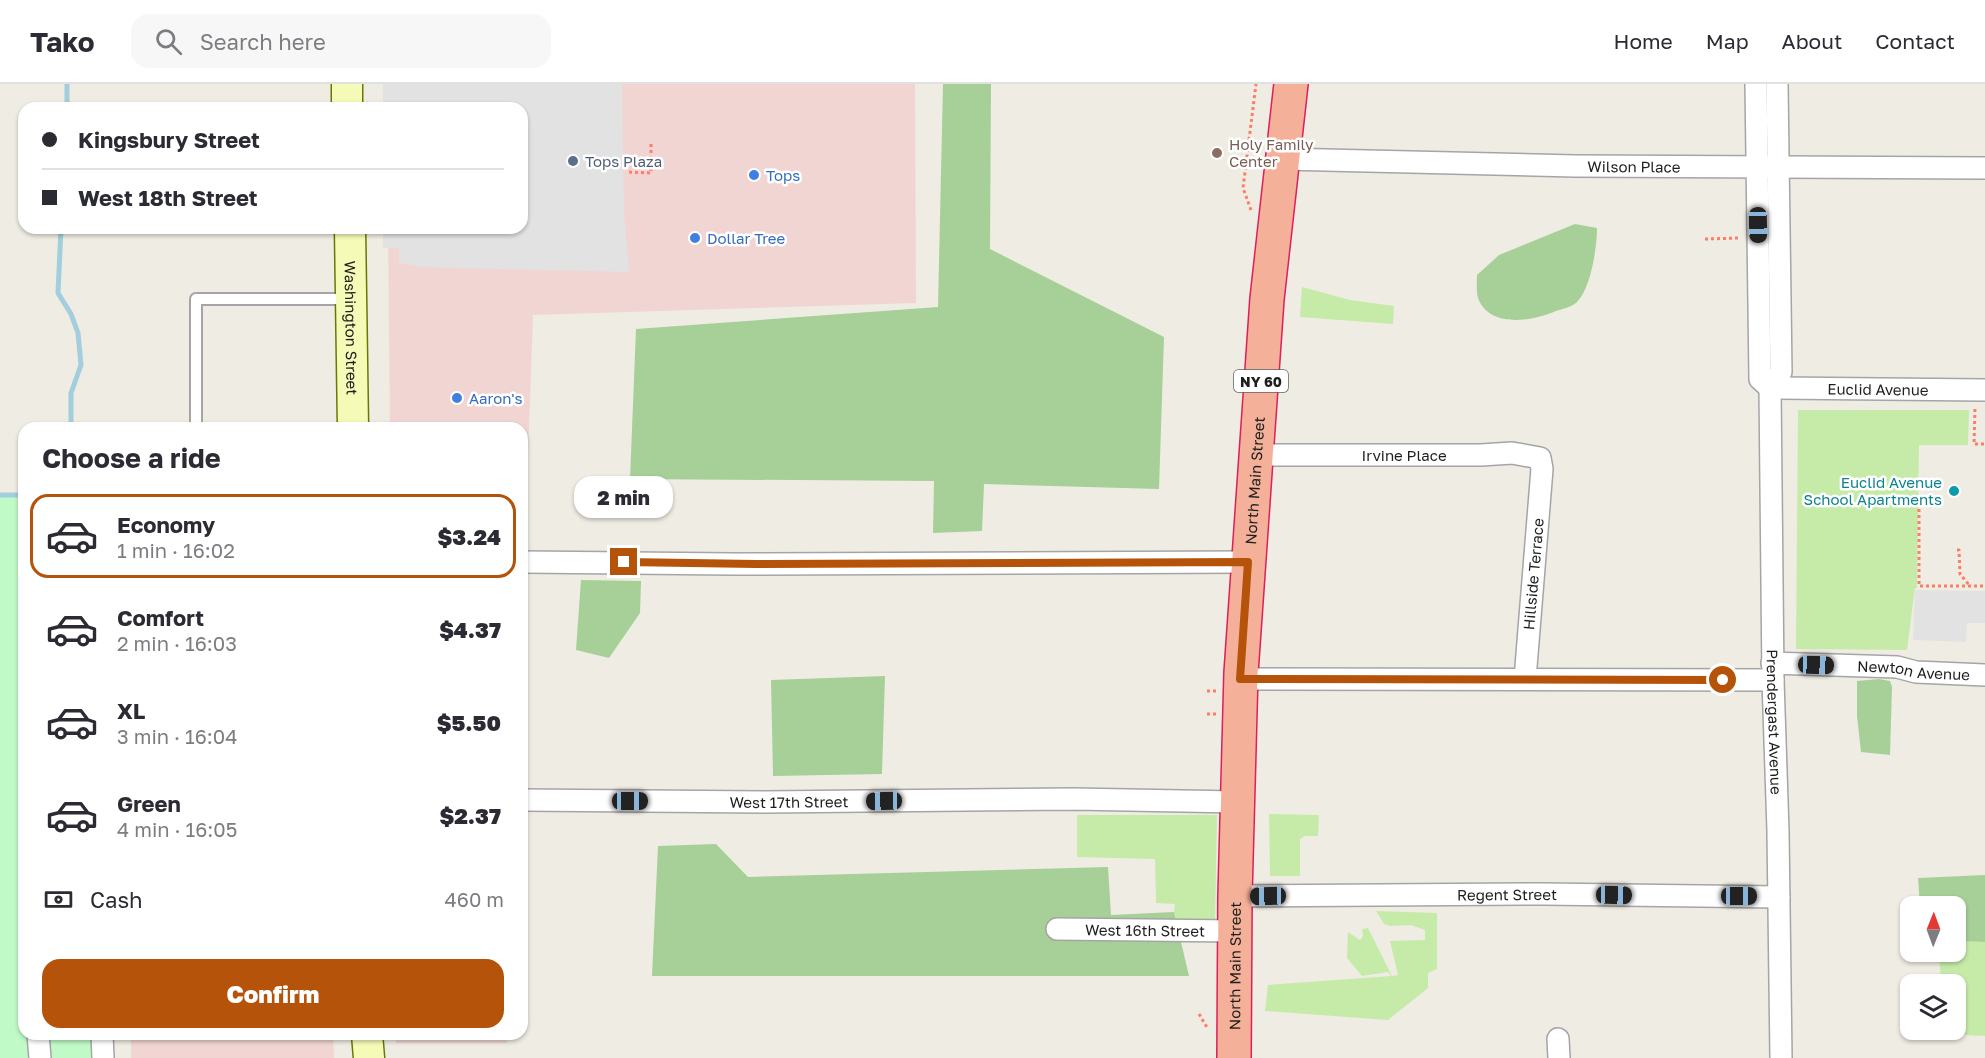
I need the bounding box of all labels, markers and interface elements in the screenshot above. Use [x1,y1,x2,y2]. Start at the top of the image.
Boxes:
search box [131,14,551,68]
text: Tako [30,25,95,58]
icon: search [152,25,185,58]
text: Search here [200,28,326,55]
text: Home [1613,28,1673,54]
text: Map [1706,28,1749,54]
text: About [1782,28,1842,54]
text: Contact [1875,28,1955,54]
text: Kingsbury Street [78,126,260,153]
place label: Holy Family Center [1229,135,1314,170]
marker: Holy Family Center [1210,146,1224,160]
place label: Tops Plaza [585,152,662,170]
marker: Tops Plaza [566,154,580,168]
street label: Wilson Place [1587,157,1681,176]
place label: Tops [766,166,800,184]
marker: Tops [747,168,761,182]
text: West 18th Street [78,184,258,211]
car [1749,207,1767,243]
place label: Dollar Tree [707,229,786,247]
marker: Dollar Tree [688,231,702,245]
street label: Washington Street [341,261,362,395]
road number: NY 60 [1234,370,1288,392]
street label: Euclid Avenue [1827,380,1929,398]
place label: Aaron's [469,389,523,407]
marker: Aaron's [450,391,464,405]
street label: North Main Street [1241,416,1268,545]
text: Choose a ride [42,442,221,474]
street label: Irvine Place [1361,446,1447,464]
place label: Euclid Avenue School Apartments [1804,473,1942,508]
callout: 2 min [574,475,674,517]
marker: Euclid Avenue School Apartments [1947,484,1961,498]
text: 2 min [597,485,650,509]
icon: car [45,509,99,563]
text: Economy [117,511,215,538]
street label: Hillside Terrace [1519,517,1547,631]
text: $3.24 [438,523,501,550]
text: 1 min · 16:02 [117,538,235,562]
route end [610,548,637,575]
icon: car [45,602,99,656]
text: Comfort [117,604,204,631]
text: $4.37 [439,616,501,643]
text: 2 min · 16:03 [117,631,237,655]
street label: Prendergast Avenue [1764,649,1786,795]
car [1798,655,1834,675]
street label: Newton Avenue [1857,657,1971,683]
route start [1709,666,1736,693]
icon: car [45,695,99,749]
text: XL [117,697,145,724]
text: $5.50 [437,709,501,736]
text: 3 min · 16:04 [117,724,237,748]
icon: car [45,788,99,842]
text: Green [117,790,181,817]
car [612,792,648,810]
street label: West 17th Street [729,792,849,811]
car [866,792,902,810]
text: $2.37 [439,802,501,829]
text: 4 min · 16:05 [117,817,237,841]
icon: cash [42,883,75,916]
street label: Regent Street [1457,885,1557,904]
text: Cash [90,886,143,913]
car [1596,886,1632,904]
text: 460 m [445,887,504,911]
car [1250,887,1286,905]
car [1721,887,1757,905]
north arrow [1900,896,1966,962]
map controls [1900,896,1966,1040]
street label: North Main Street [1225,902,1244,1030]
street label: West 16th Street [1085,920,1205,940]
button: Confirm [42,959,504,1028]
button: layers [1900,974,1966,1040]

